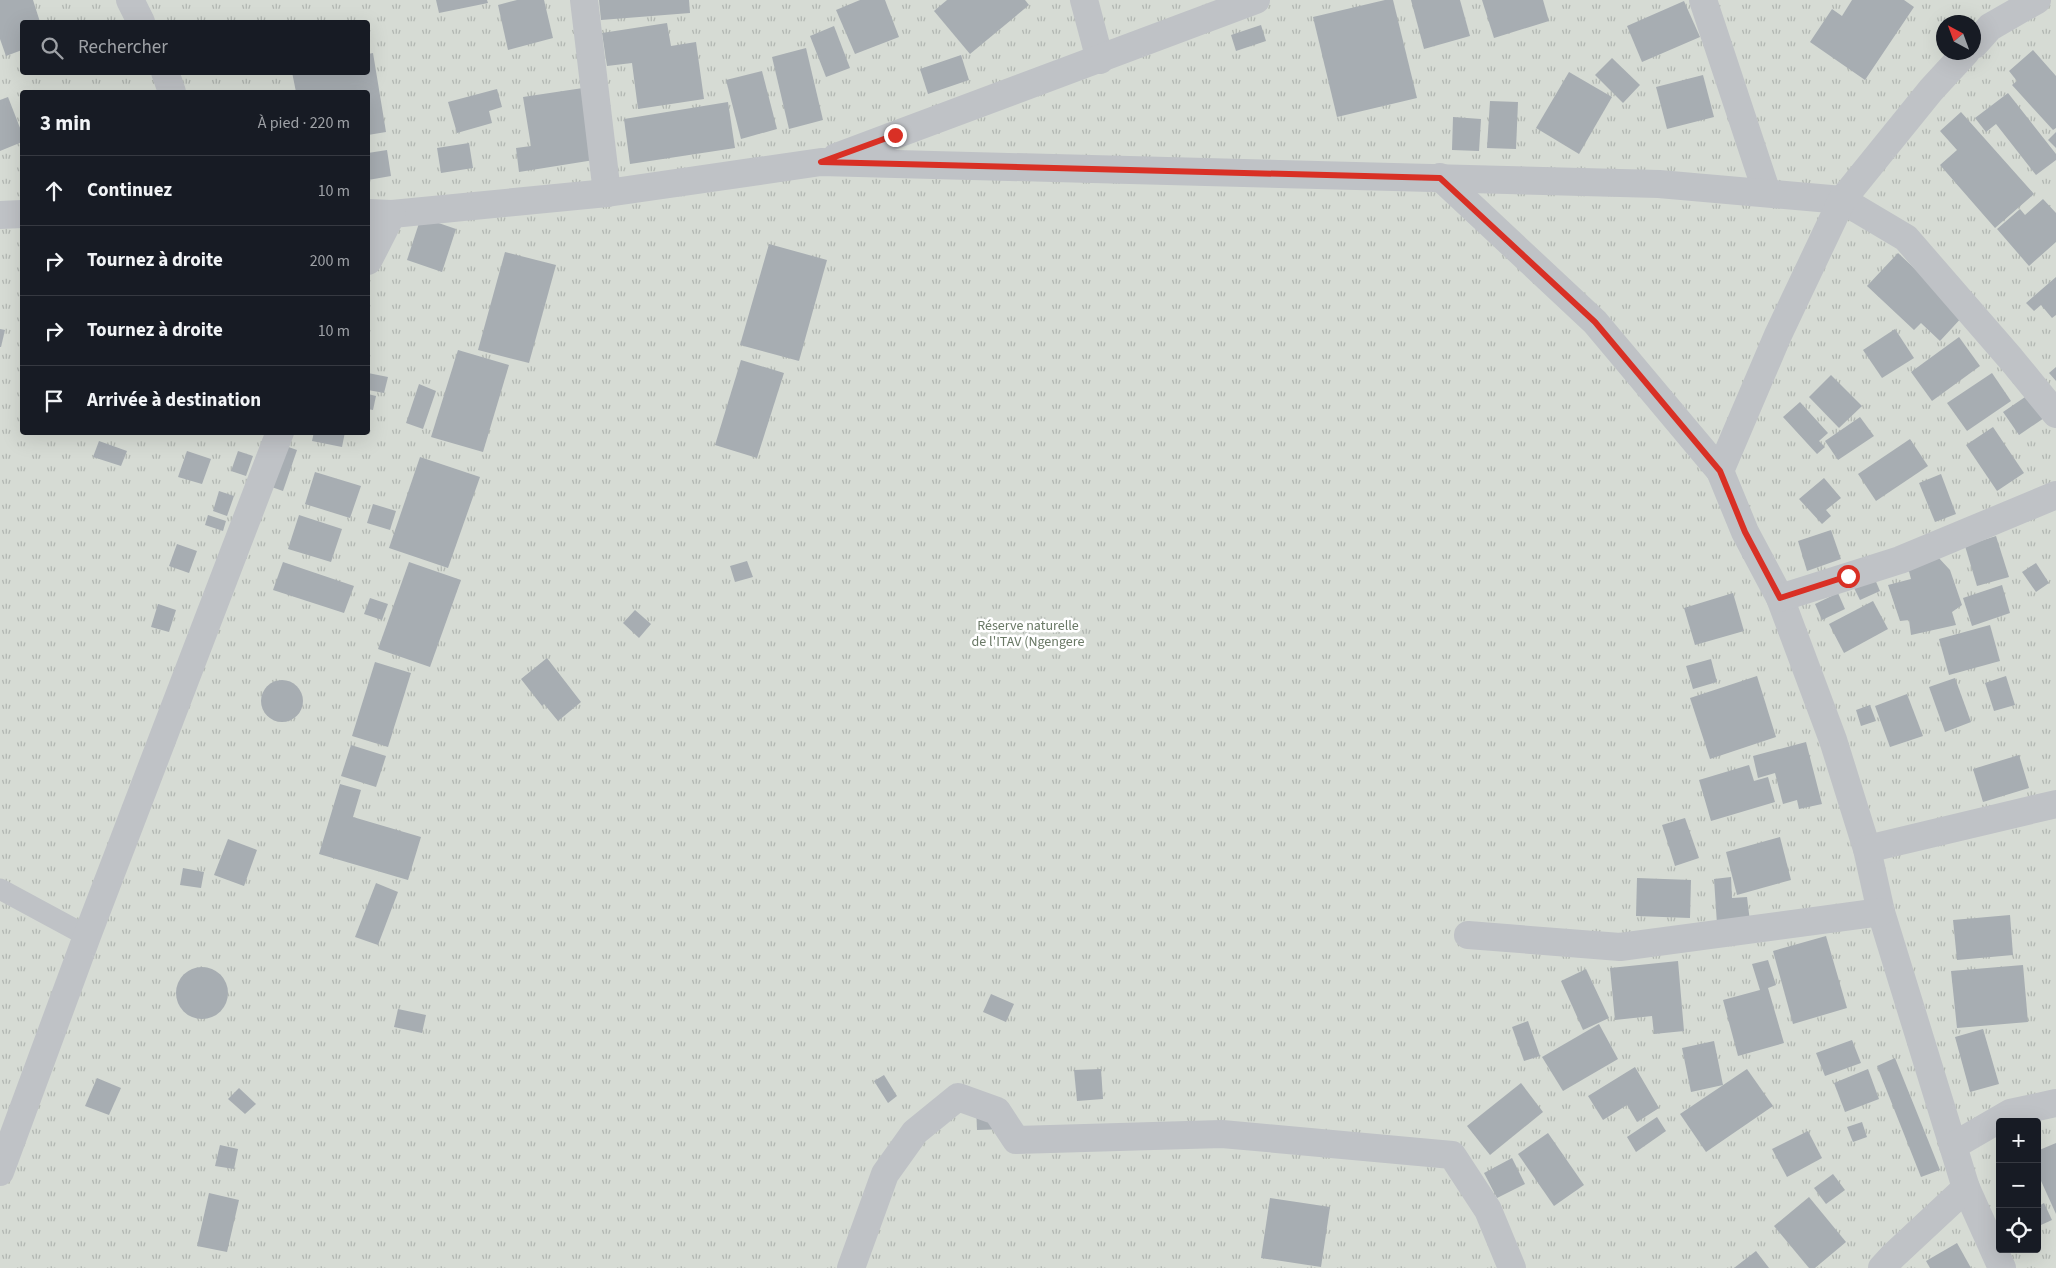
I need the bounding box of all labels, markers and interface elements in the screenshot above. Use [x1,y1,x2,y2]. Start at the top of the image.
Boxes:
north arrow [1936,15,1981,60]
search box [20,20,370,75]
icon: search [38,34,66,62]
text: Rechercher [78,34,168,61]
text: 3 min [40,108,91,138]
text: À pied · 220 m [258,112,350,134]
route end [884,124,907,147]
icon: ahead [40,177,68,205]
text: Continuez [87,177,172,204]
text: 10 m [318,180,350,202]
icon: right [40,247,68,275]
text: Tournez à droite [87,247,223,274]
text: 200 m [310,250,350,272]
icon: right [40,317,68,345]
text: Tournez à droite [87,317,223,344]
text: 10 m [318,320,350,342]
icon: arrive [40,387,68,415]
text: Arrivée à destination [87,387,261,414]
route start [1837,565,1860,588]
park label: Réserve naturelle de l'ITAV (Ngengere [972,616,1084,652]
map controls [1996,1118,2041,1253]
button: + [1996,1118,2041,1163]
button: − [1996,1163,2041,1208]
button: locate [1996,1208,2041,1253]

